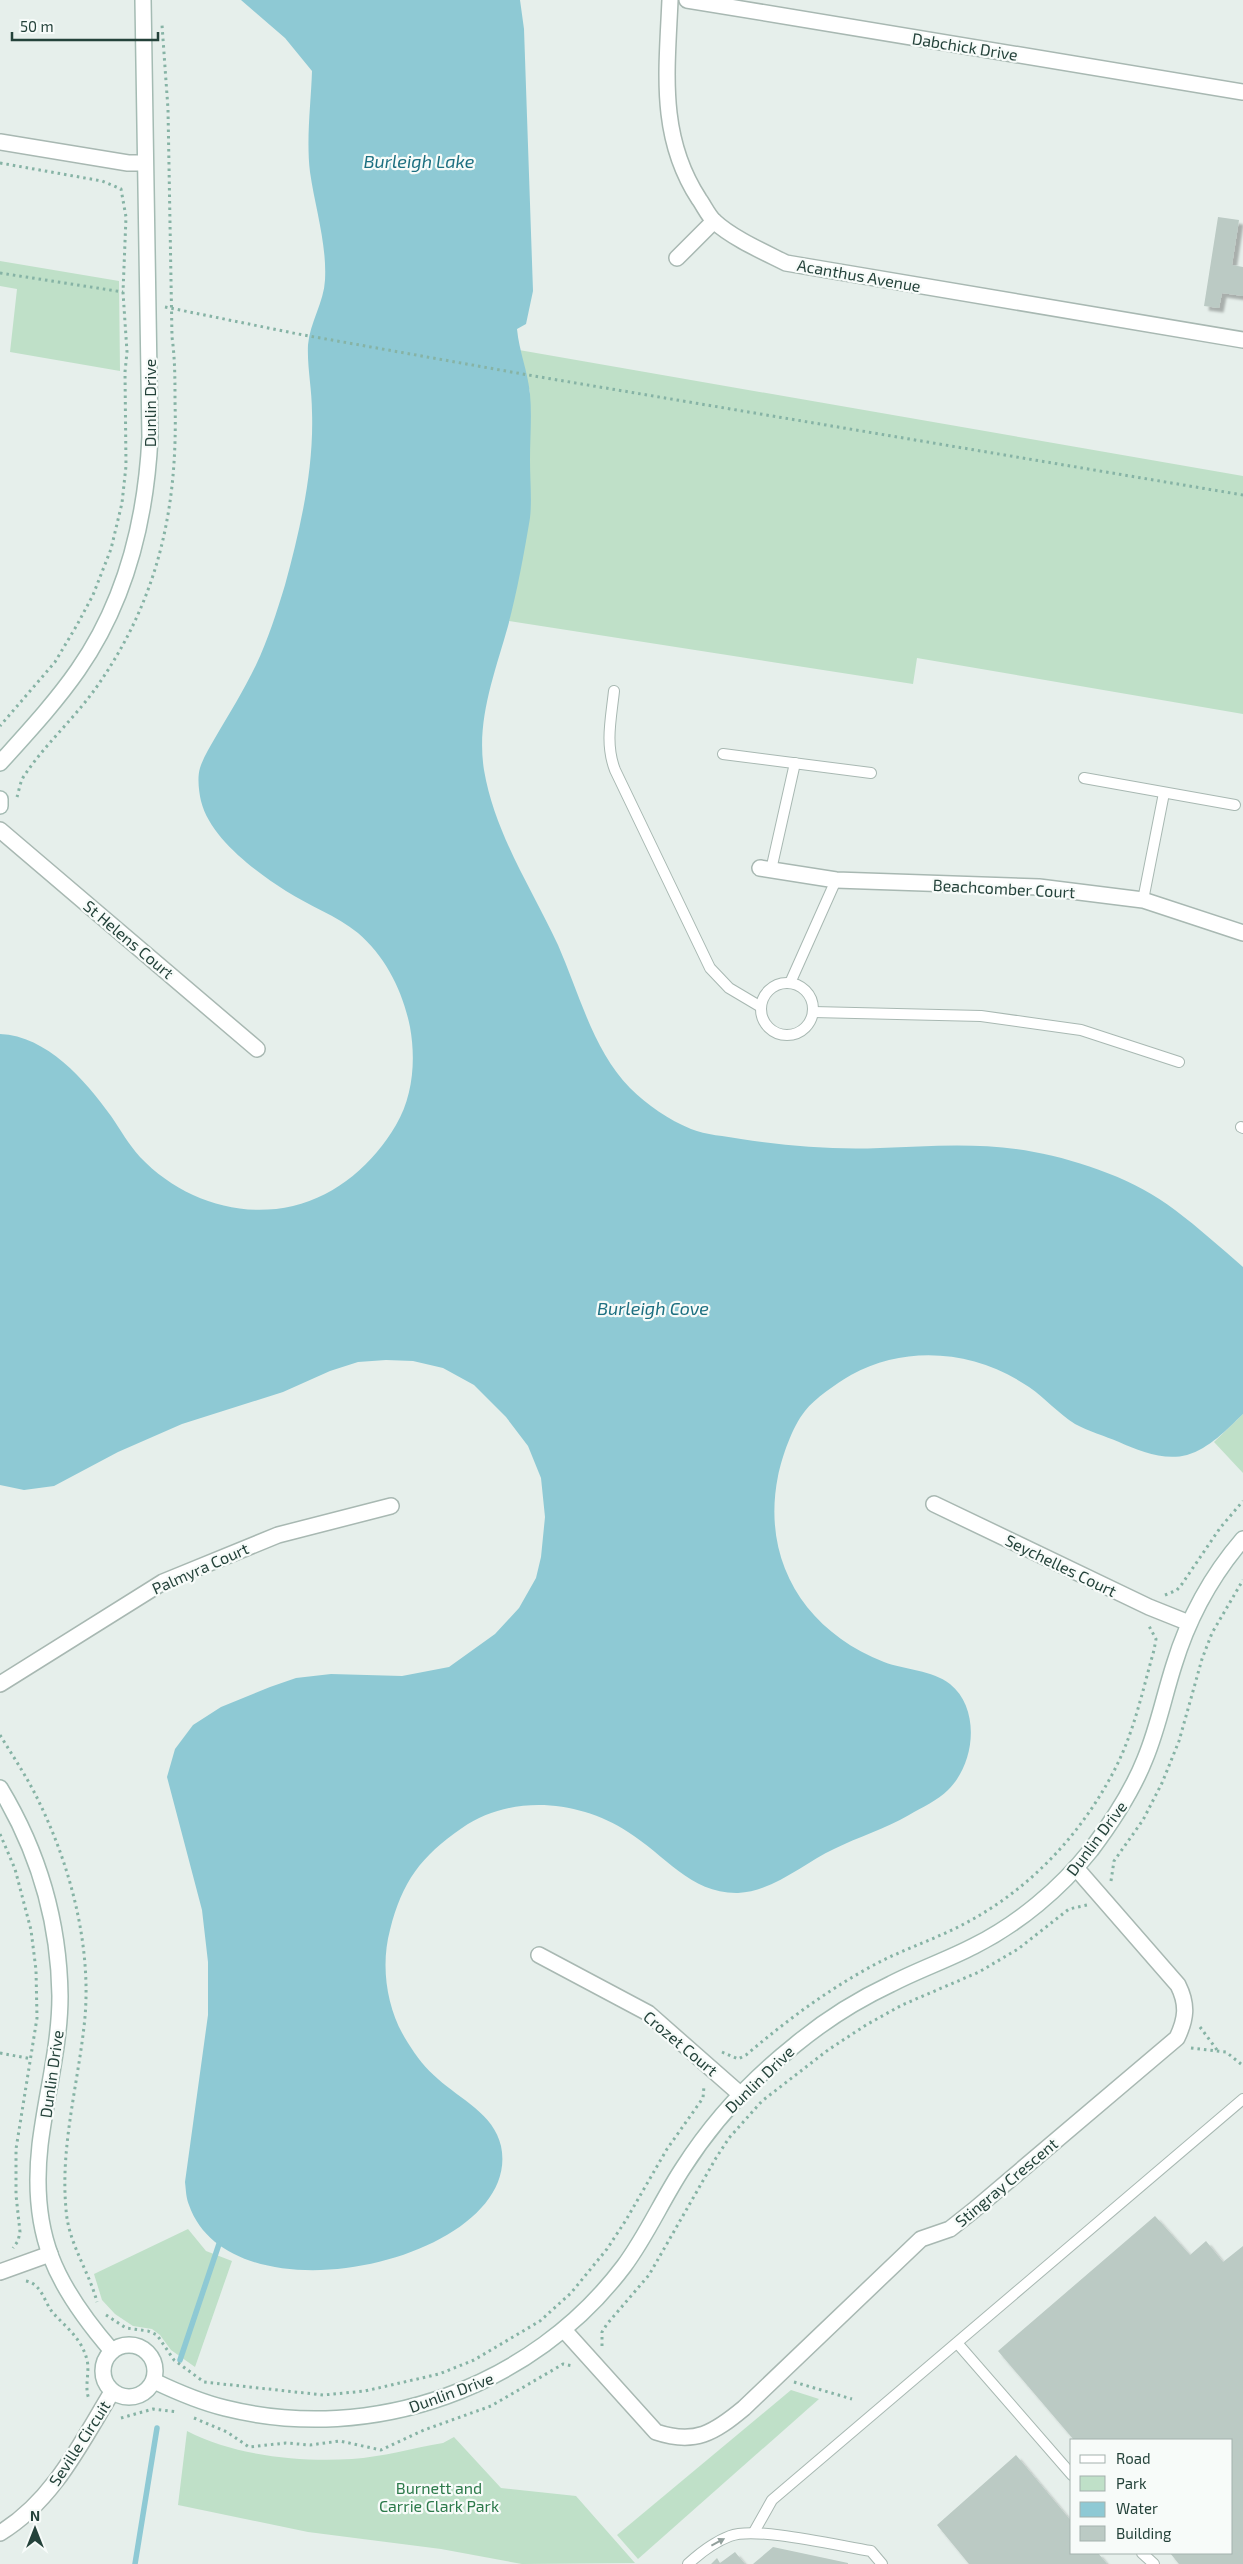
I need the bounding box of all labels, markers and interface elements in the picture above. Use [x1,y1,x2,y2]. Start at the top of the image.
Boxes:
scale bar [12,10,159,42]
text: 50 m [20,17,54,35]
street label: Dabchick Drive [911,28,1019,64]
water label: Burleigh Lake [363,150,475,172]
street label: Acanthus Avenue [796,255,922,295]
street label: Dunlin Drive [140,359,159,447]
street label: Beachcomber Court [932,875,1076,901]
street label: St Helens Court [80,896,178,982]
water label: Burleigh Cove [597,1297,709,1319]
street label: Seychelles Court [1002,1530,1120,1600]
street label: Palmyra Court [149,1538,251,1598]
street label: Dunlin Drive [1062,1797,1130,1879]
street label: Crozet Court [640,2007,722,2079]
street label: Dunlin Drive [35,2029,67,2119]
street label: Dunlin Drive [721,2041,797,2117]
street label: Stingray Crescent [951,2134,1061,2230]
street label: Dunlin Drive [406,2368,496,2416]
street label: Seville Circuit [44,2397,114,2489]
legend [1070,2439,1233,2554]
text: Road [1116,2449,1151,2467]
text: Park [1116,2474,1147,2492]
park label: Burnett and Carrie Clark Park [379,2478,499,2515]
text: Water [1116,2499,1158,2517]
north arrow [10,2504,60,2554]
text: N [30,2507,40,2524]
text: Building [1116,2524,1172,2542]
one-way arrow [711,2538,725,2546]

